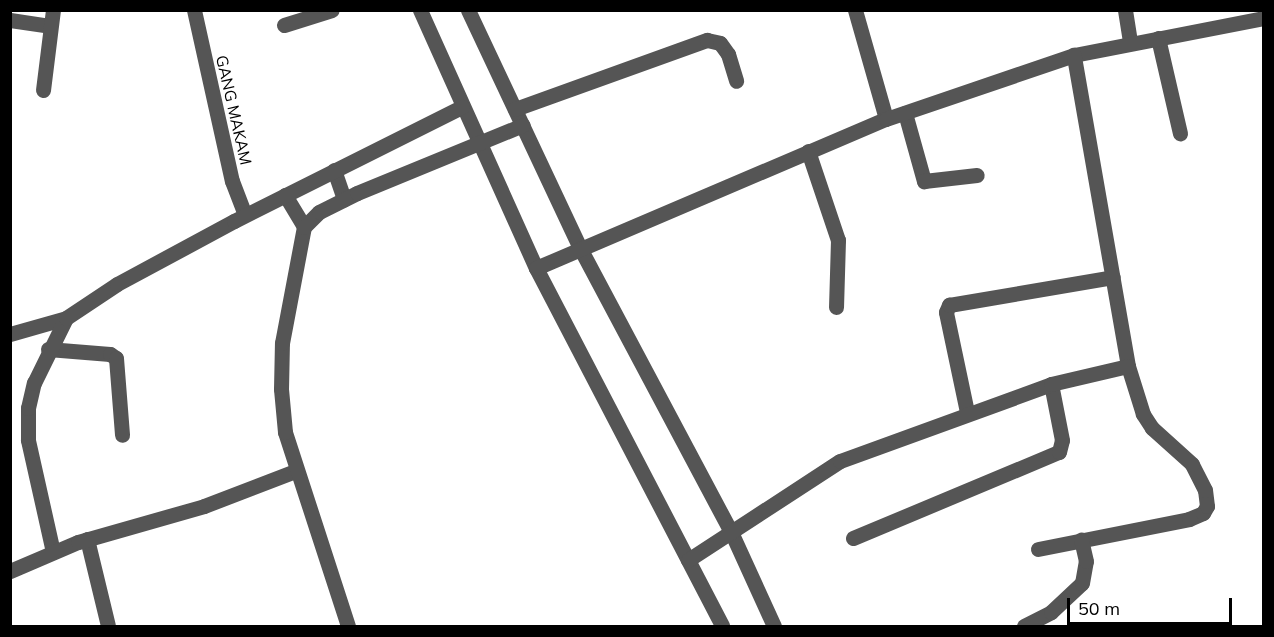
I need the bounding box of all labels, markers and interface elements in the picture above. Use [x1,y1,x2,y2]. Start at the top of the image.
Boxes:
street label: GANG MAKAM [212,53,256,167]
scale bar [1070,586,1235,624]
text: 50 m [1078,597,1120,620]

